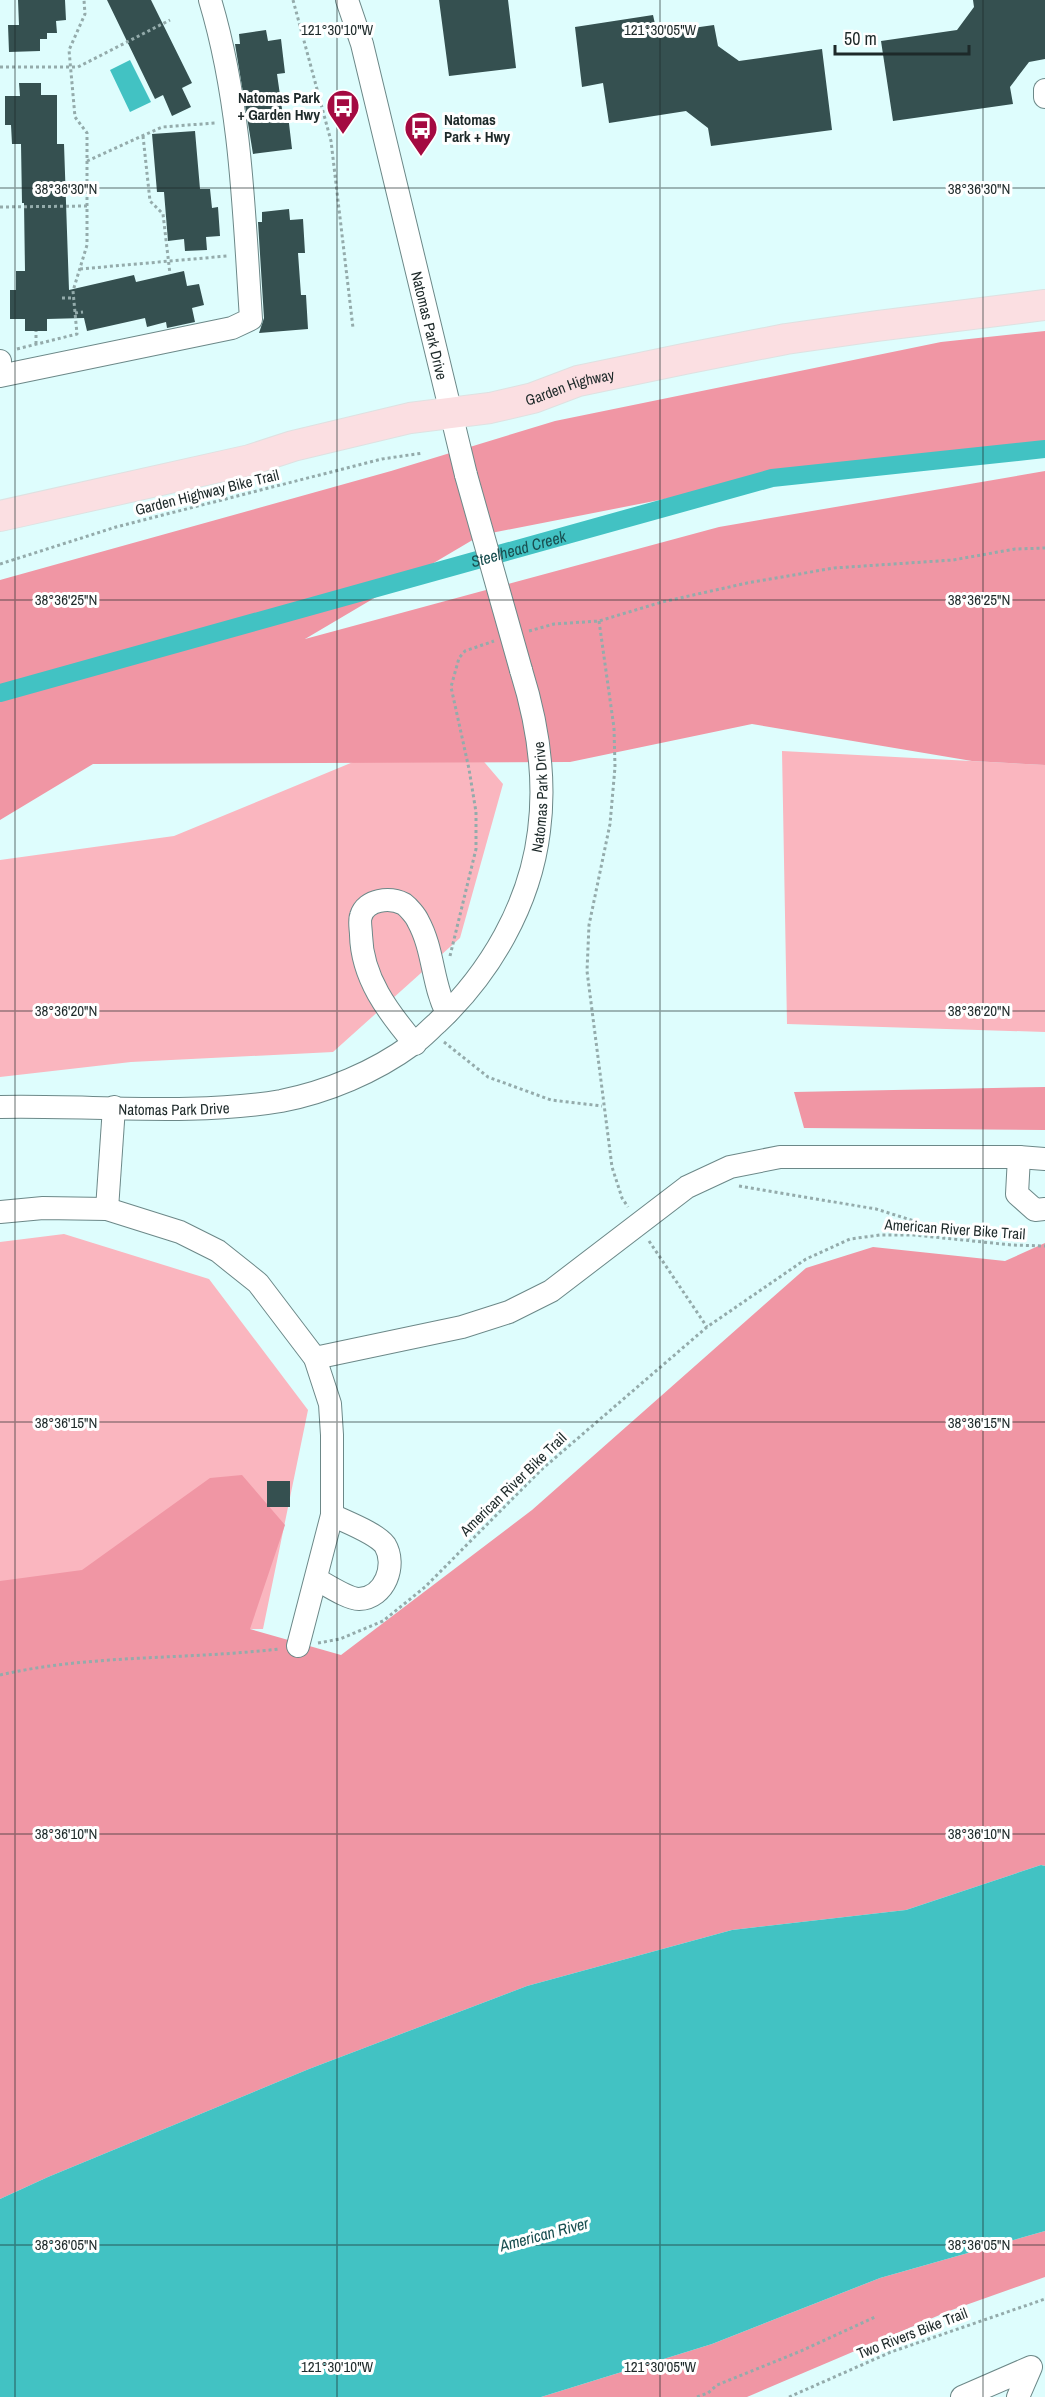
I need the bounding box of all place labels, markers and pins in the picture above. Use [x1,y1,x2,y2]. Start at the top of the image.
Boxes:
place label: Natomas Park + Garden Hwy [238,87,320,125]
bus stop icon: Natomas Park + Garden Hwy [325,88,361,135]
place label: Natomas Park + Hwy [444,109,510,147]
bus stop icon: Natomas Park + Hwy [403,110,439,157]

